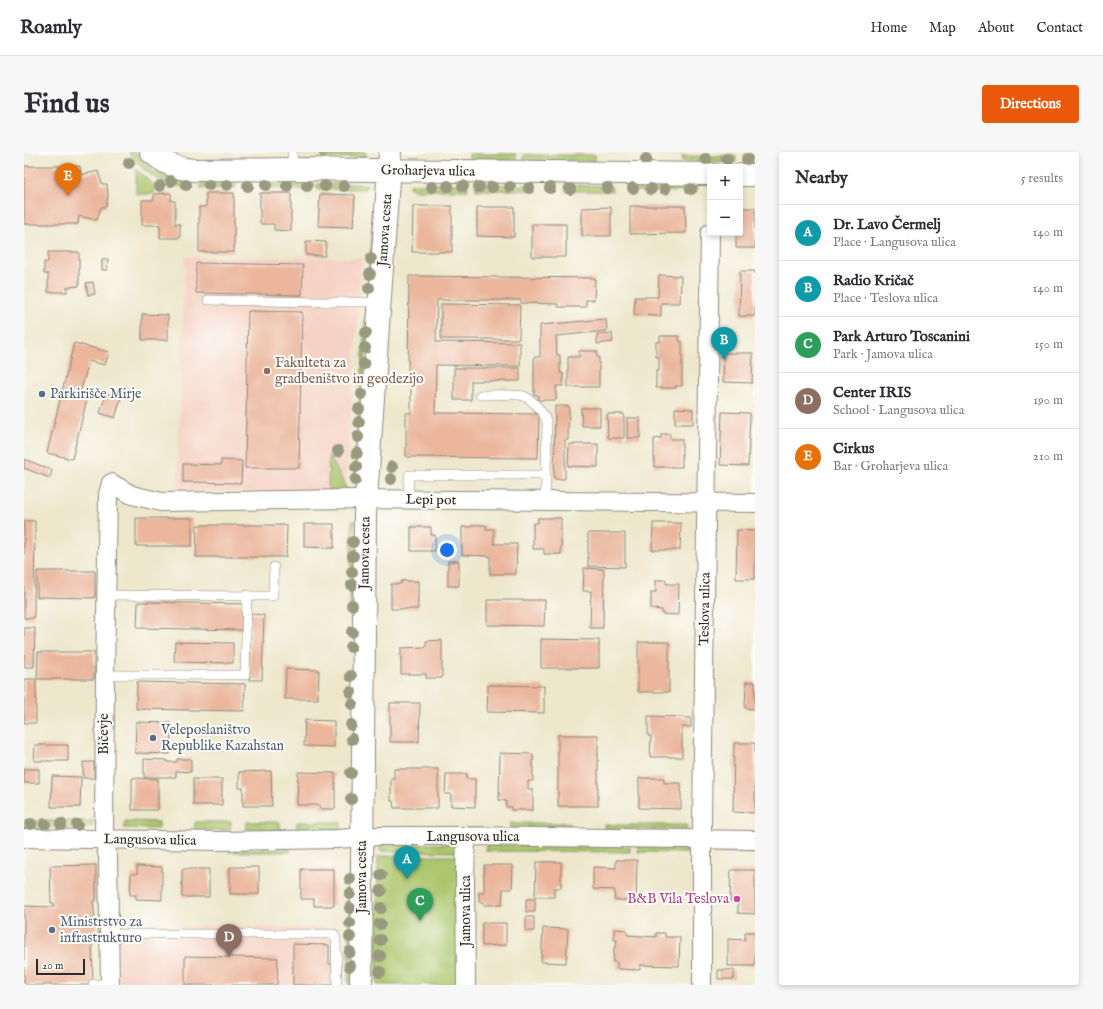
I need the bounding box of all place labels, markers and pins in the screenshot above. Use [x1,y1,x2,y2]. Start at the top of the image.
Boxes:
pin: E [55,163,81,196]
pin: B [711,327,737,360]
place label: Fakulteta za gradbeništvo in geodezijo [275,354,424,388]
marker: Fakulteta za gradbeništvo in geodezijo [262,366,272,376]
place label: Parkirišče Mirje [50,385,142,403]
marker: Parkirišče Mirje [37,389,47,399]
place label: Veleposlaništvo Republike Kazahstan [160,721,285,755]
marker: Veleposlaništvo Republike Kazahstan [148,733,158,743]
pin: A [394,846,420,879]
pin: C [407,888,433,921]
place label: B&B Vila Teslova [627,890,730,908]
marker: B&B Vila Teslova [732,894,742,904]
place label: Ministrstvo za infrastrukturo [60,913,143,947]
pin: D [216,924,242,957]
marker: Ministrstvo za infrastrukturo [47,925,57,935]

